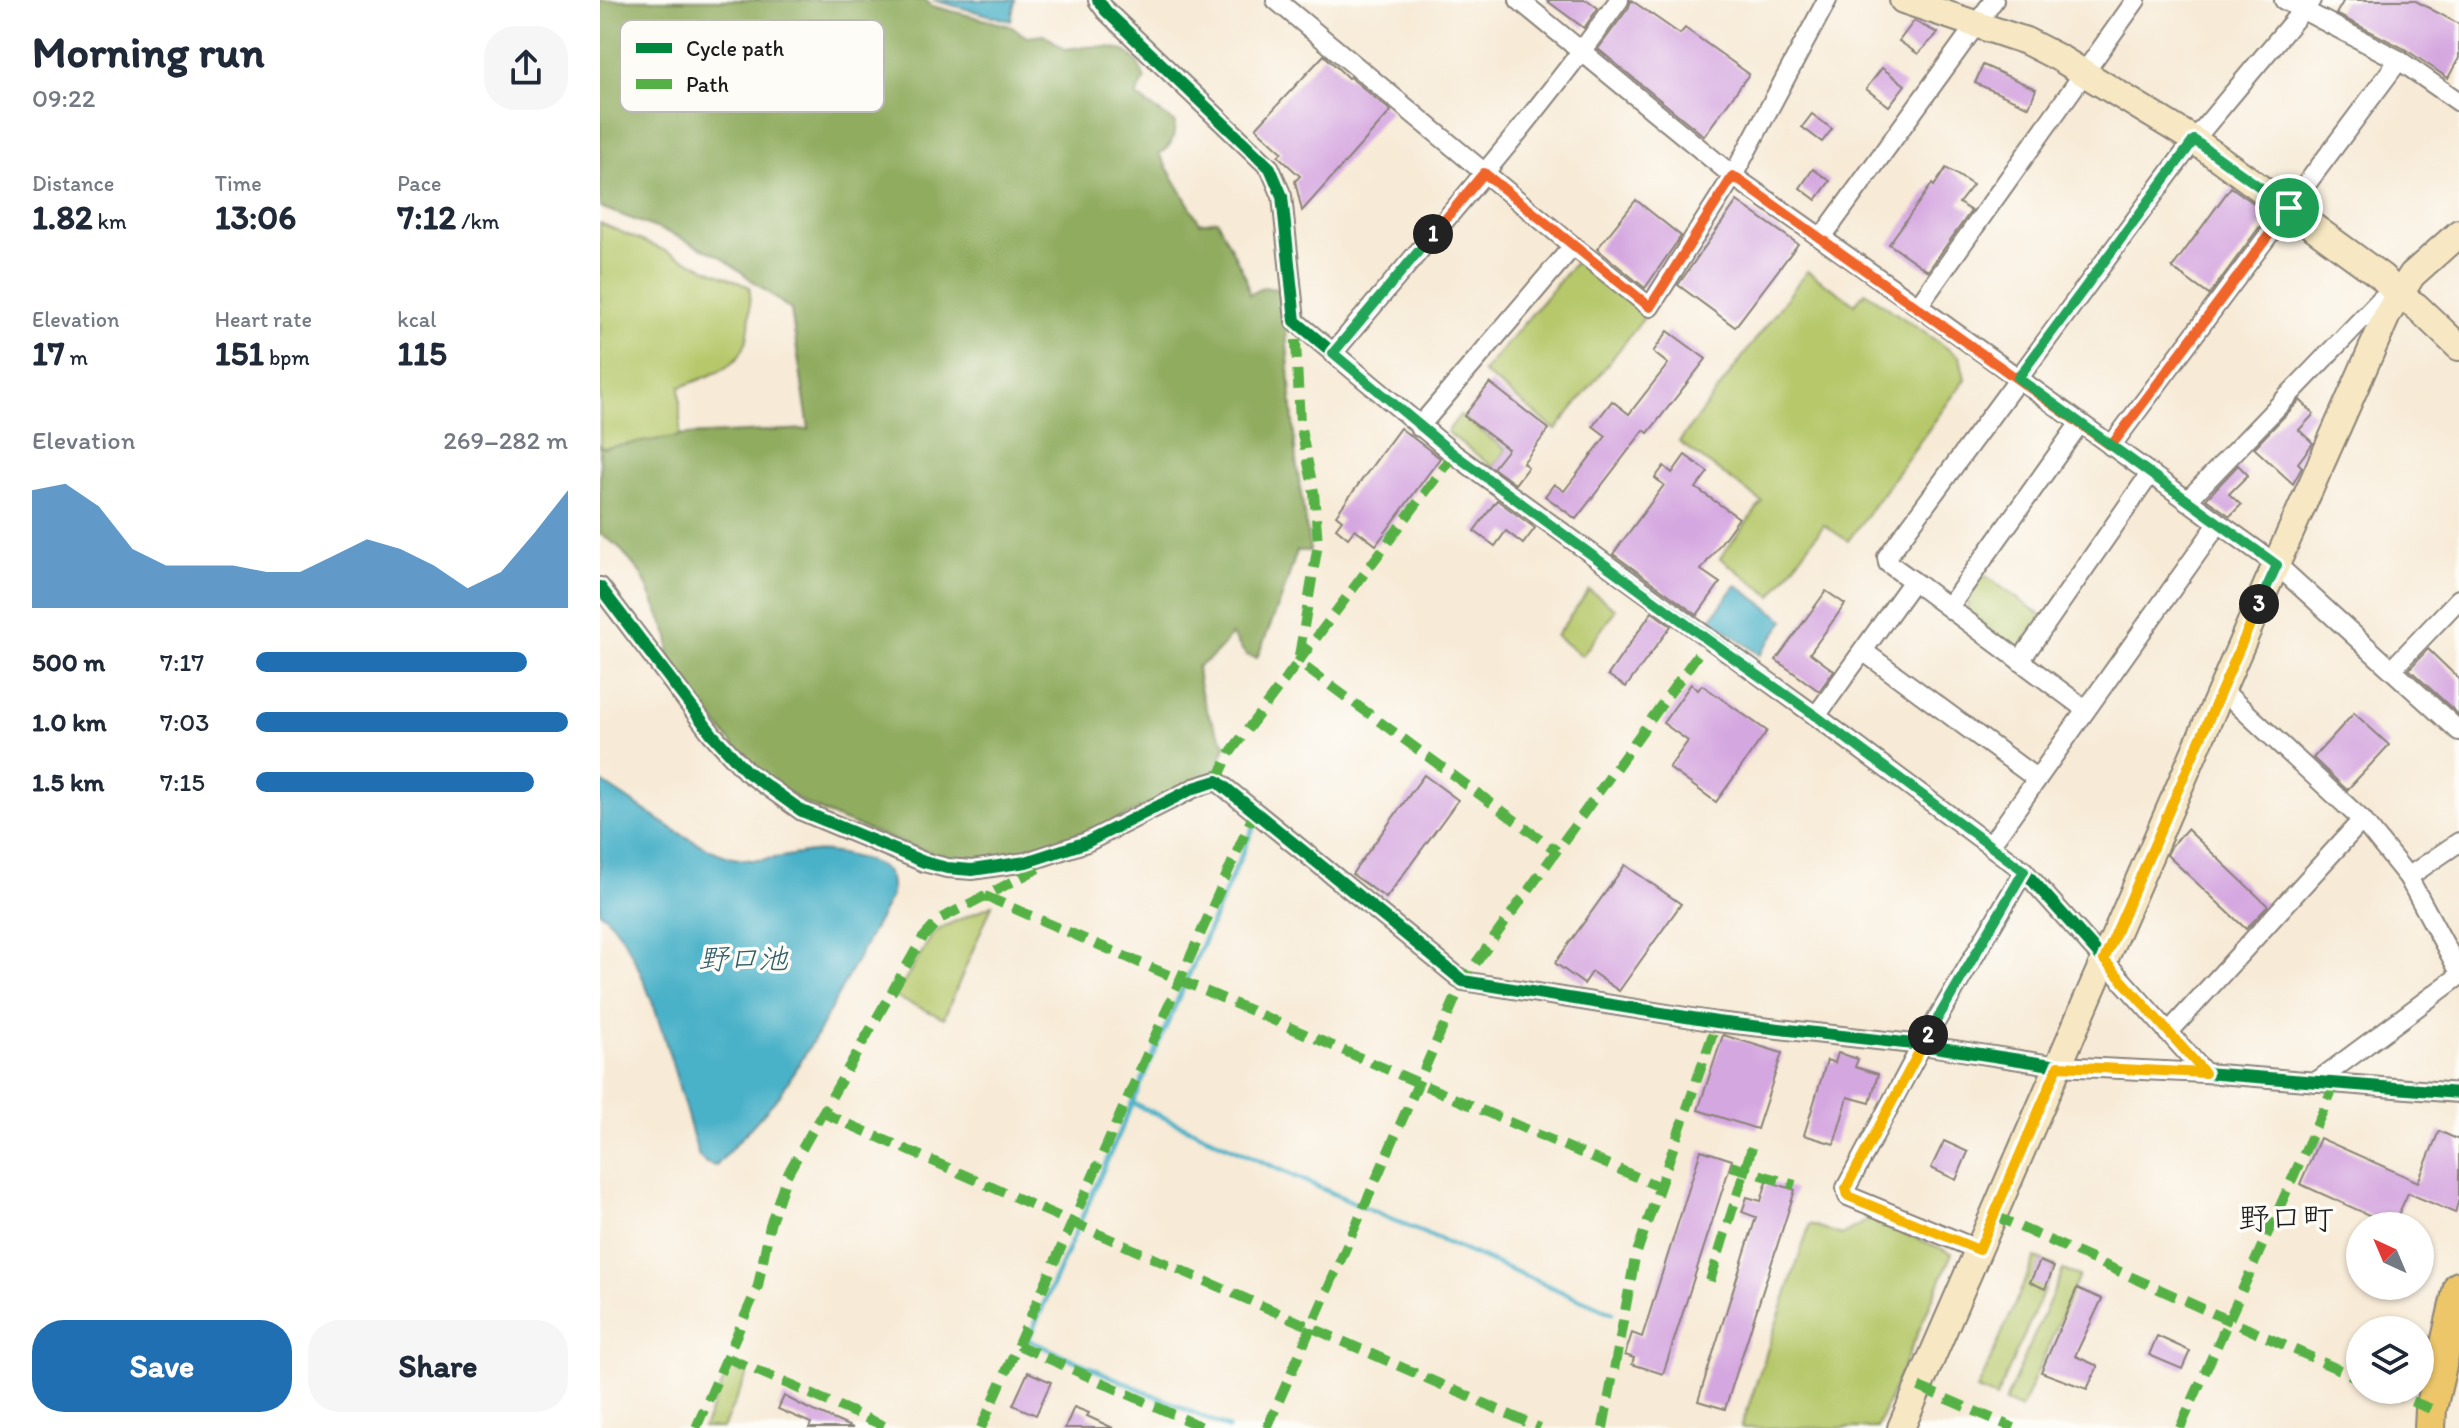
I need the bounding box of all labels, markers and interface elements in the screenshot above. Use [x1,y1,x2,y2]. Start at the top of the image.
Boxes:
legend [620,20,884,112]
text: Morning run [32,25,265,78]
button: share [484,26,568,110]
text: Cycle path [686,35,785,62]
text: Path [686,71,729,98]
text: 09:22 [32,82,95,114]
text: Distance [32,170,114,197]
text: Time [215,170,262,197]
text: Pace [397,170,441,197]
pin [2255,174,2323,242]
icon: arrive [2267,186,2311,230]
text: 1.82 [32,197,93,238]
text: 13:06 [215,197,296,238]
text: 7:12 [397,197,456,238]
text: km [93,208,127,235]
text: /km [456,208,499,235]
pin: 1 [1413,214,1453,254]
text: 1 [1428,220,1438,247]
text: Elevation [32,306,119,333]
text: Heart rate [215,306,312,333]
text: kcal [397,306,436,333]
text: 17 [32,333,65,374]
text: 151 [215,333,264,374]
text: 115 [397,333,447,374]
text: m [65,344,88,371]
text: bpm [264,344,310,371]
text: Elevation [32,424,135,456]
text: 269–282 m [443,424,568,456]
pin: 3 [2239,584,2279,624]
text: 3 [2253,590,2265,617]
text: 500 m [32,646,105,678]
text: 7:17 [160,646,204,678]
text: 1.0 km [32,706,107,738]
text: 7:03 [160,706,209,738]
text: 1.5 km [32,766,104,798]
text: 7:15 [160,766,205,798]
water label: 野口池 [698,940,789,977]
pin: 2 [1908,1015,1948,1055]
text: 2 [1922,1021,1934,1048]
district label: 野口町 [2238,1199,2334,1237]
north arrow [2346,1212,2434,1300]
map controls [2346,1212,2434,1404]
button: layers [2346,1316,2434,1404]
button: Save [32,1320,292,1412]
button: Share [308,1320,568,1412]

